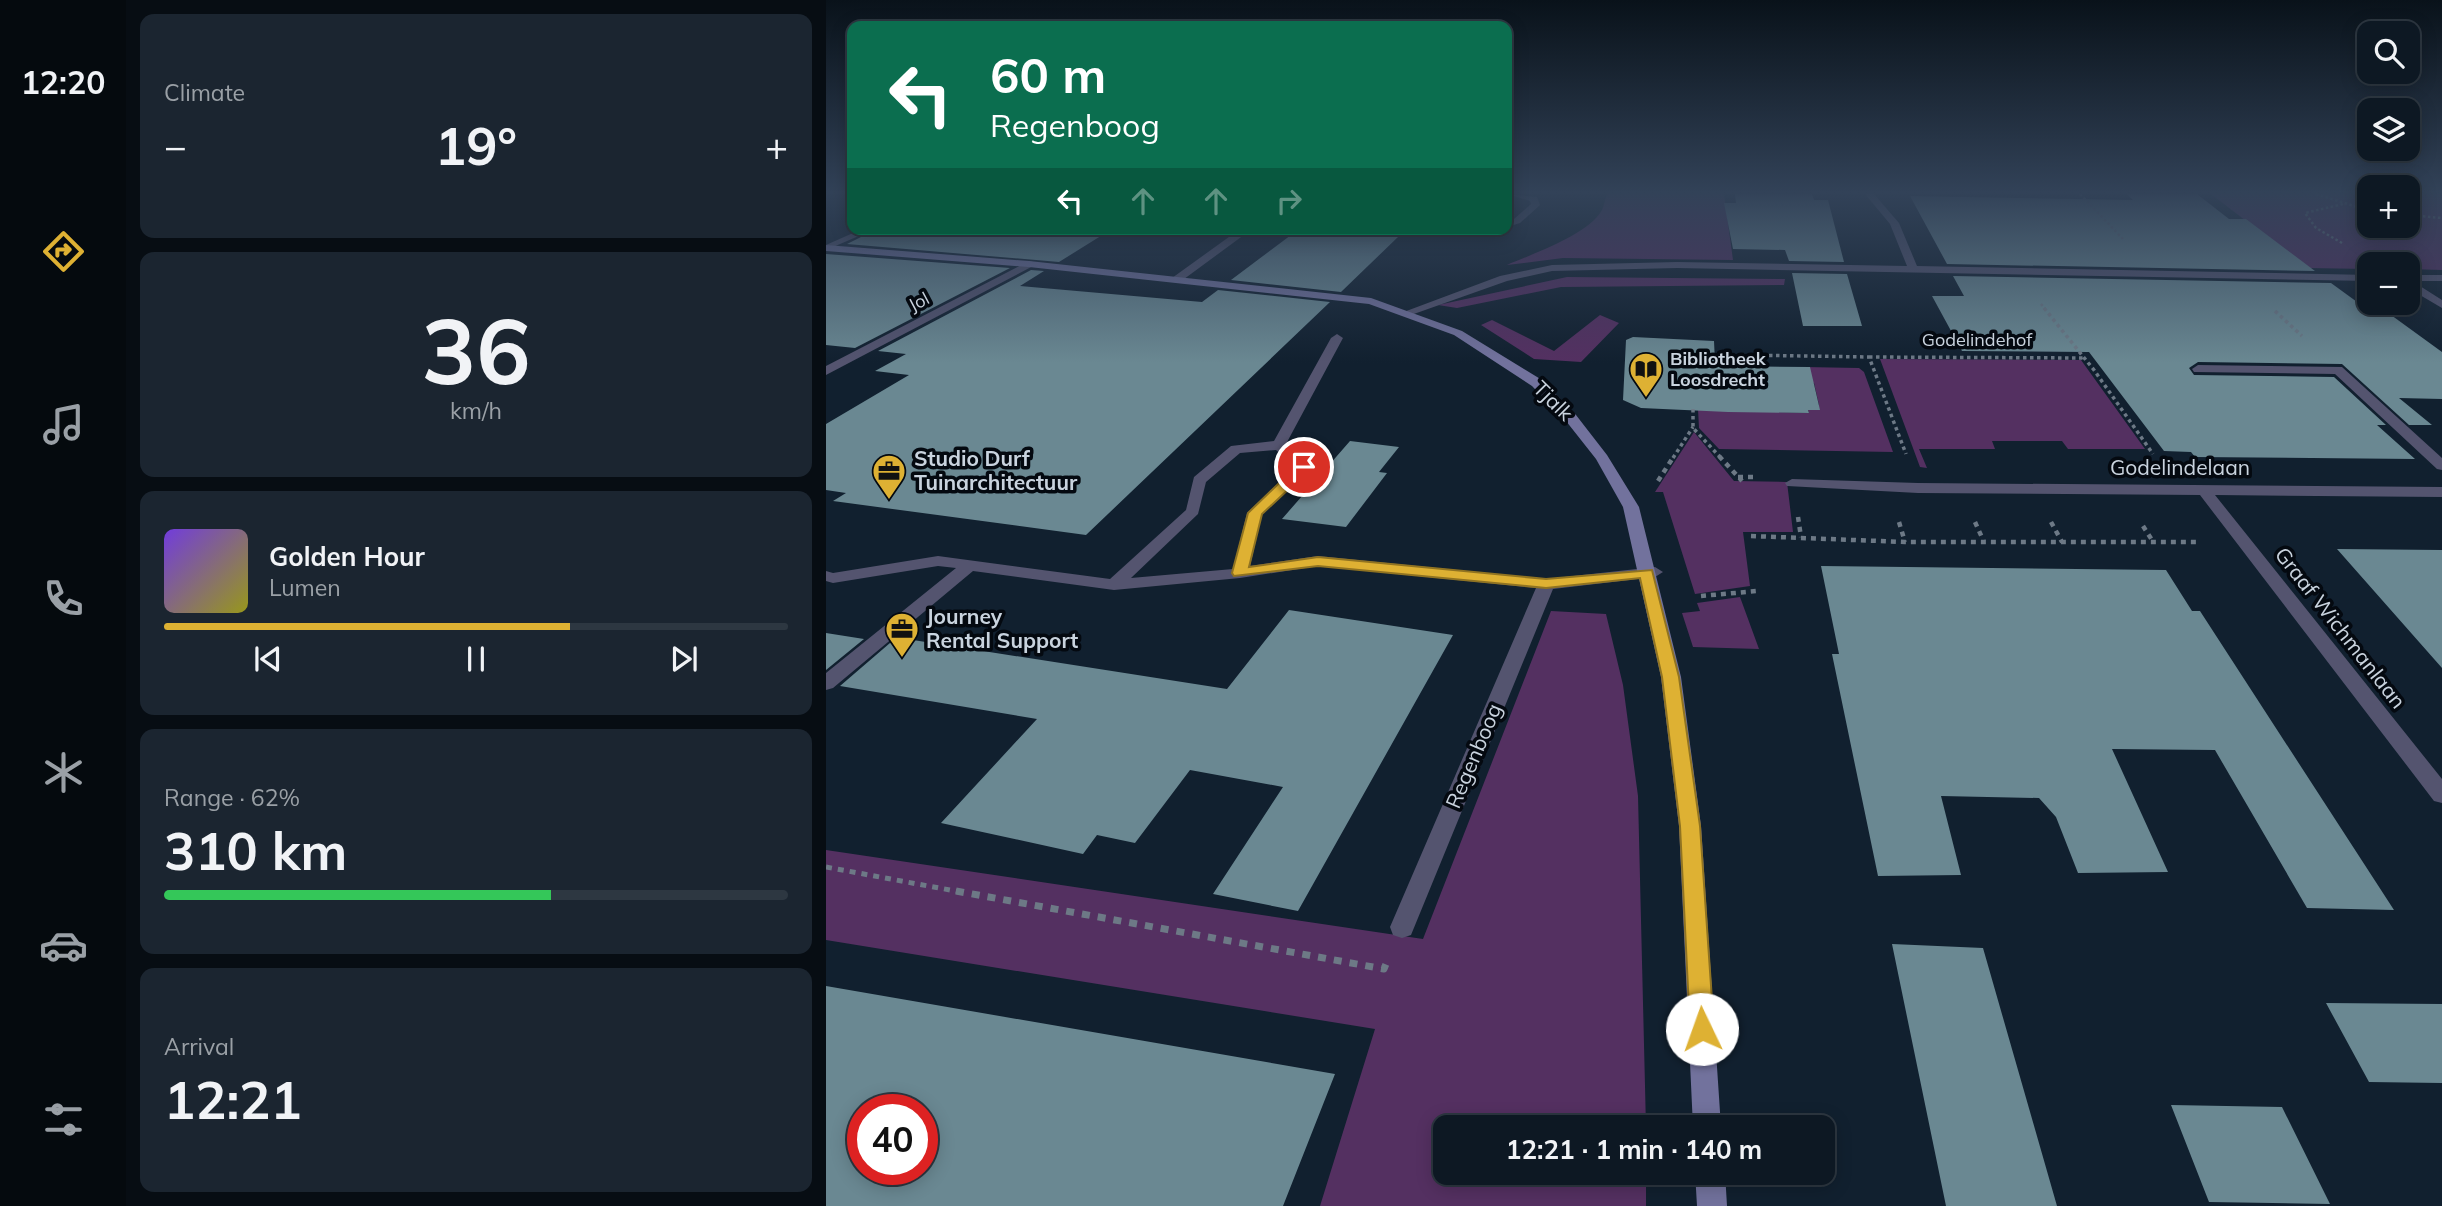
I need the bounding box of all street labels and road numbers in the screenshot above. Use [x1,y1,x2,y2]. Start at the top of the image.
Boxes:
street label: Jol [904,287,933,317]
street label: Godelindehof [1922,328,2033,351]
street label: Tjalk [1528,375,1579,426]
street label: Godelindelaan [2110,454,2250,480]
street label: Graaf Wichmanlaan [2270,542,2412,713]
street label: Regenboog [1439,699,1507,812]

